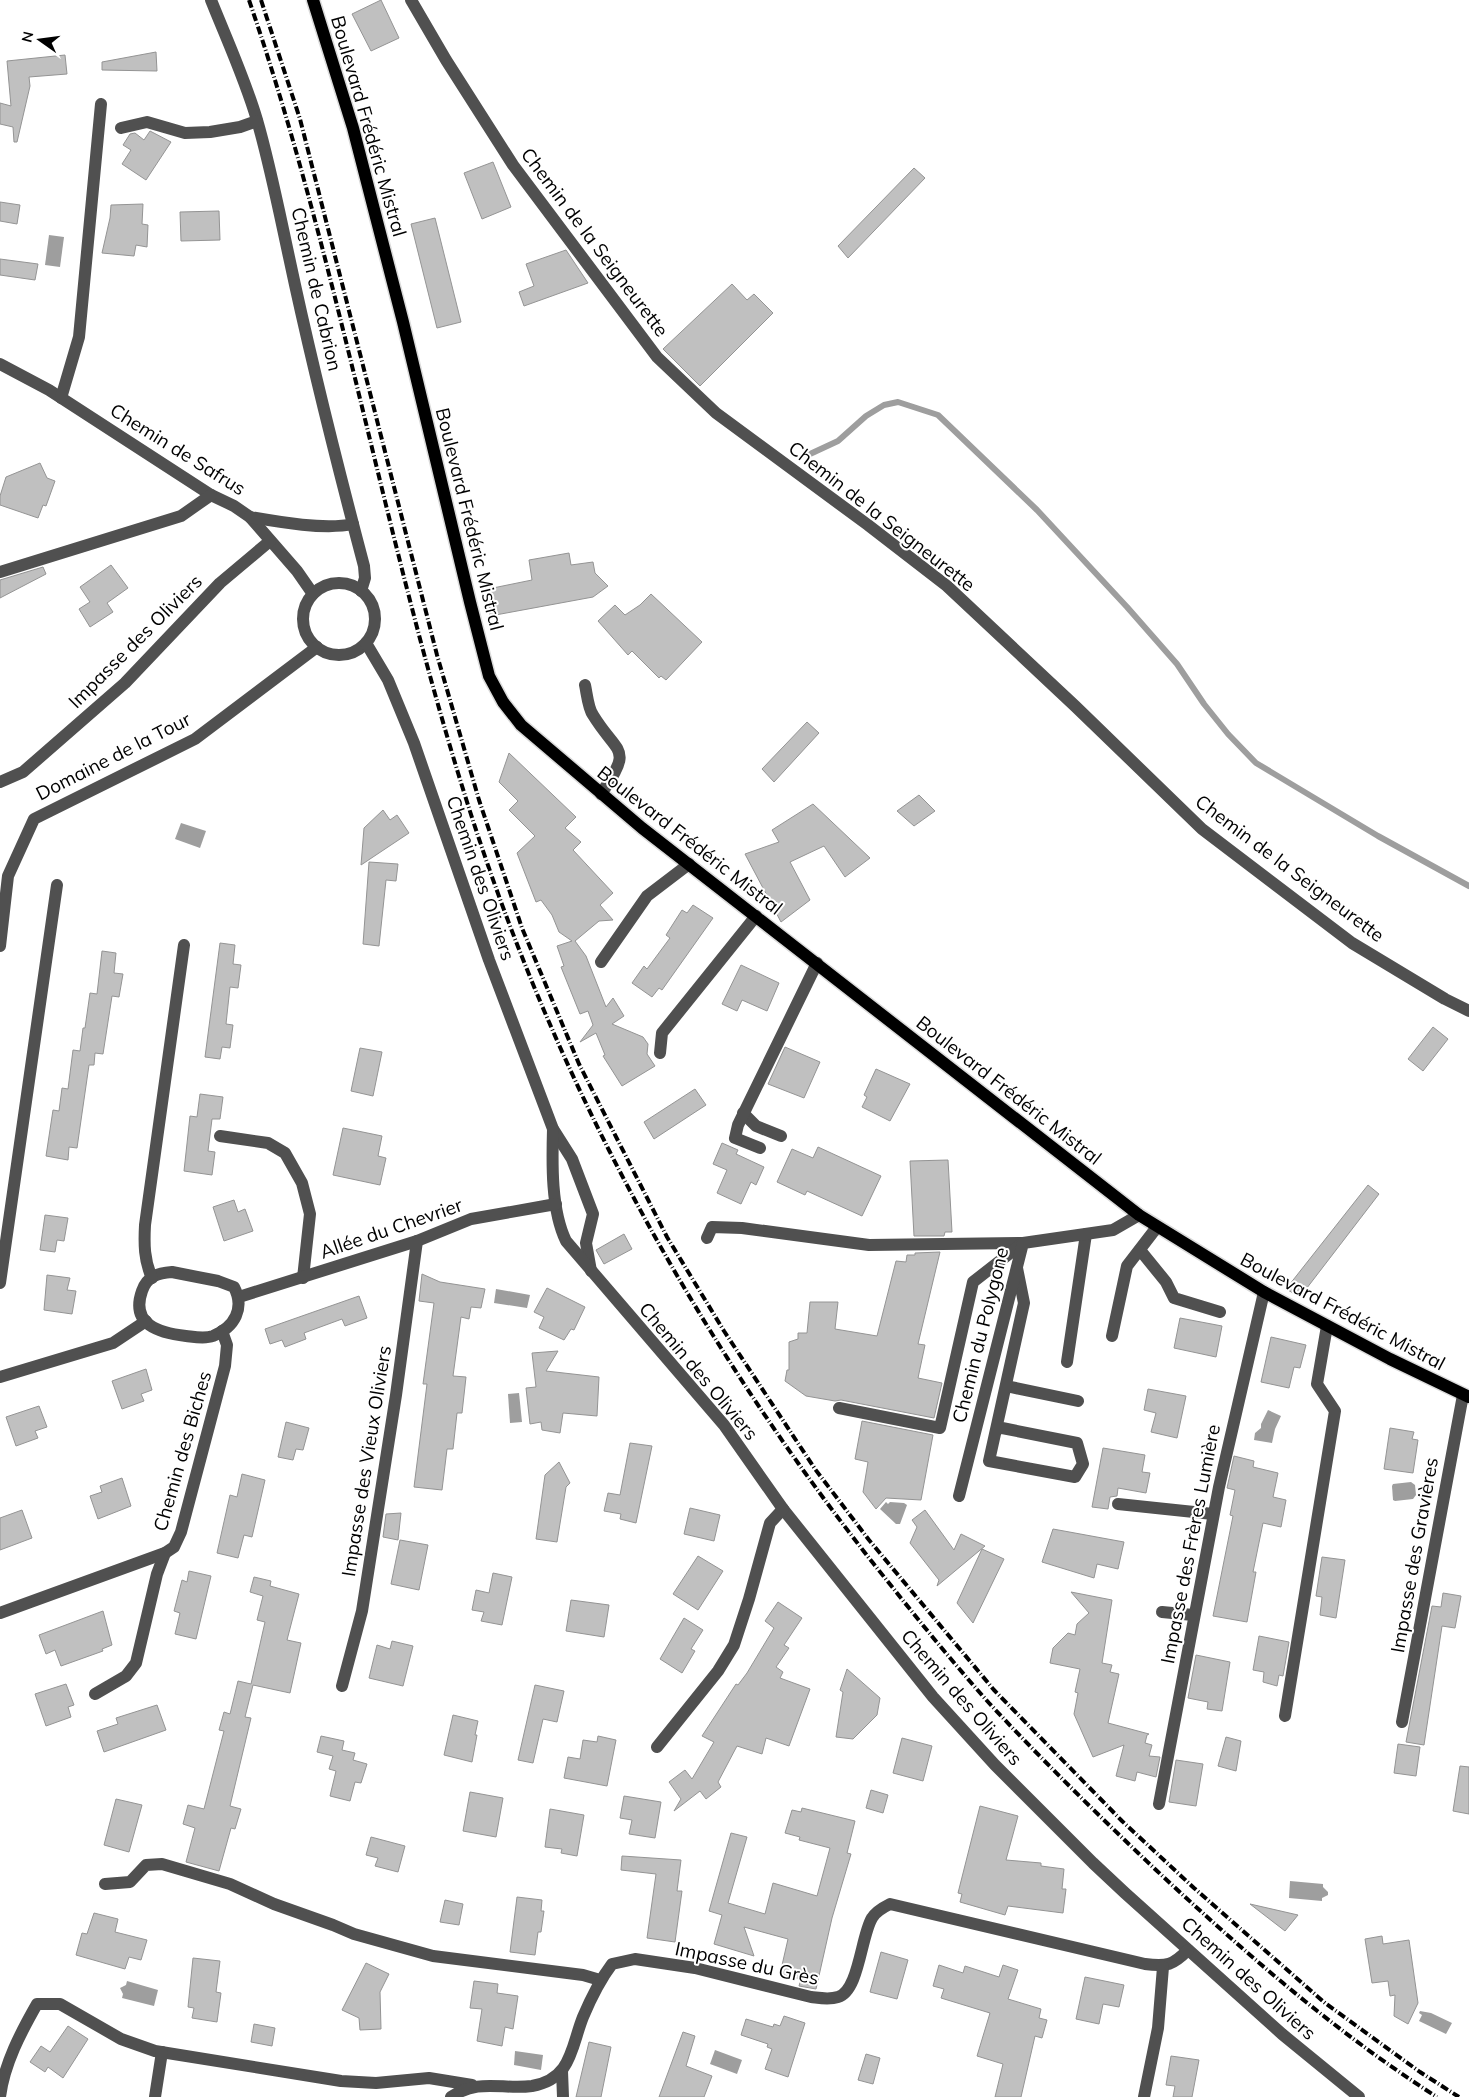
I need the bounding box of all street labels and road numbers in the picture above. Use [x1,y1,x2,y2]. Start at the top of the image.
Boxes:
street label: Boulevard Frédéric Mistral [326,13,412,239]
street label: Chemin de la Seigneurette [516,143,674,341]
street label: Chemin de Cabrion [286,205,348,373]
street label: Chemin de Safrus [106,398,250,500]
street label: Boulevard Frédéric Mistral [431,405,509,633]
street label: Chemin de la Seigneurette [784,436,980,596]
street label: Impasse des Oliviers [63,569,207,713]
street label: Domaine de la Tour [32,707,194,805]
street label: Boulevard Frédéric Mistral [593,760,787,920]
street label: Chemin de la Seigneurette [1191,789,1389,947]
street label: Chemin des Oliviers [442,792,520,964]
street label: Boulevard Frédéric Mistral [912,1010,1106,1170]
street label: Allée du Chevrier [317,1192,465,1264]
street label: Chemin du Polygone [947,1245,1013,1425]
street label: Boulevard Frédéric Mistral [1236,1247,1450,1375]
street label: Chemin des Oliviers [634,1297,764,1445]
street label: Impasse des Vieux Oliviers [336,1344,396,1578]
street label: Chemin des Biches [148,1368,216,1534]
street label: Impasse des Frères Lumière [1155,1422,1225,1666]
street label: Impasse des Gravières [1385,1455,1443,1655]
street label: Chemin des Oliviers [896,1624,1028,1770]
street label: Chemin des Oliviers [1177,1911,1321,2045]
street label: Impasse du Grès [673,1936,821,1990]

